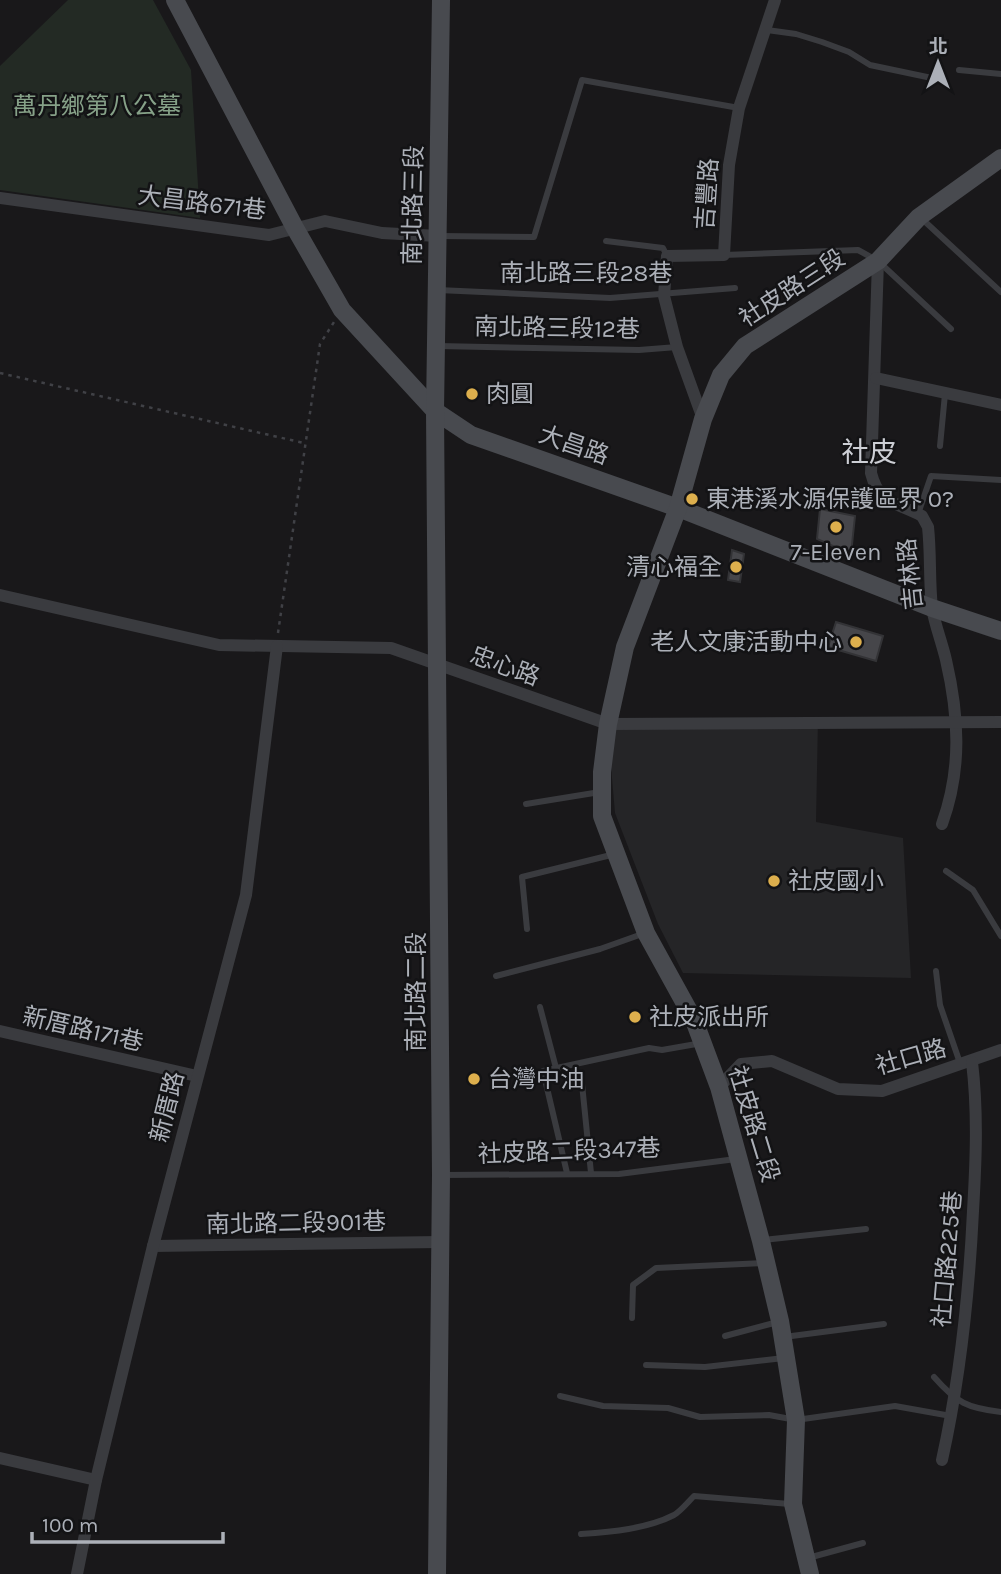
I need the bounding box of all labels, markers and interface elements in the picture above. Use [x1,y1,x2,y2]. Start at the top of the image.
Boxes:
north arrow [903,28,973,98]
text: 北 [928,36,948,58]
park label: 萬丹鄉第八公墓 [13,92,181,120]
street label: 南北路三段 [398,145,428,265]
street label: 吉豐路 [691,157,723,231]
street label: 大昌路671巷 [136,181,268,225]
street label: 社皮路三段 [734,244,850,332]
street label: 南北路三段28巷 [500,259,672,287]
street label: 南北路三段12巷 [474,313,640,343]
place label: 肉圓 [486,380,534,408]
marker: 肉圓 [464,386,480,402]
street label: 大昌路 [535,420,613,470]
district label: 社皮 [841,436,897,469]
place label: 東港溪水源保護區界 0? [706,485,954,513]
marker: 東港溪水源保護區界 0? [684,491,700,507]
marker: 7-Eleven [828,519,844,535]
street label: 吉林路 [892,537,928,611]
place label: 7-Eleven [790,538,882,566]
place label: 清心福全 [626,553,722,581]
marker: 清心福全 [728,559,744,575]
place label: 老人文康活動中心 [650,628,842,656]
marker: 老人文康活動中心 [848,634,864,650]
street label: 忠心路 [466,641,544,691]
place label: 社皮國小 [788,867,884,895]
marker: 社皮國小 [766,873,782,889]
street label: 南北路二段 [402,932,430,1052]
street label: 新厝路171巷 [20,1002,146,1056]
place label: 社皮派出所 [649,1003,769,1031]
marker: 社皮派出所 [627,1009,643,1025]
street label: 社口路 [873,1034,949,1080]
street label: 社皮路二段 [723,1063,785,1185]
place label: 台灣中油 [488,1065,584,1093]
street label: 新厝路 [145,1069,189,1145]
marker: 台灣中油 [466,1071,482,1087]
street label: 社皮路二段347巷 [477,1134,661,1168]
street label: 社口路225巷 [927,1189,967,1329]
street label: 南北路二段901巷 [206,1207,386,1239]
scale bar [32,1500,222,1544]
text: 100 m [42,1513,99,1537]

